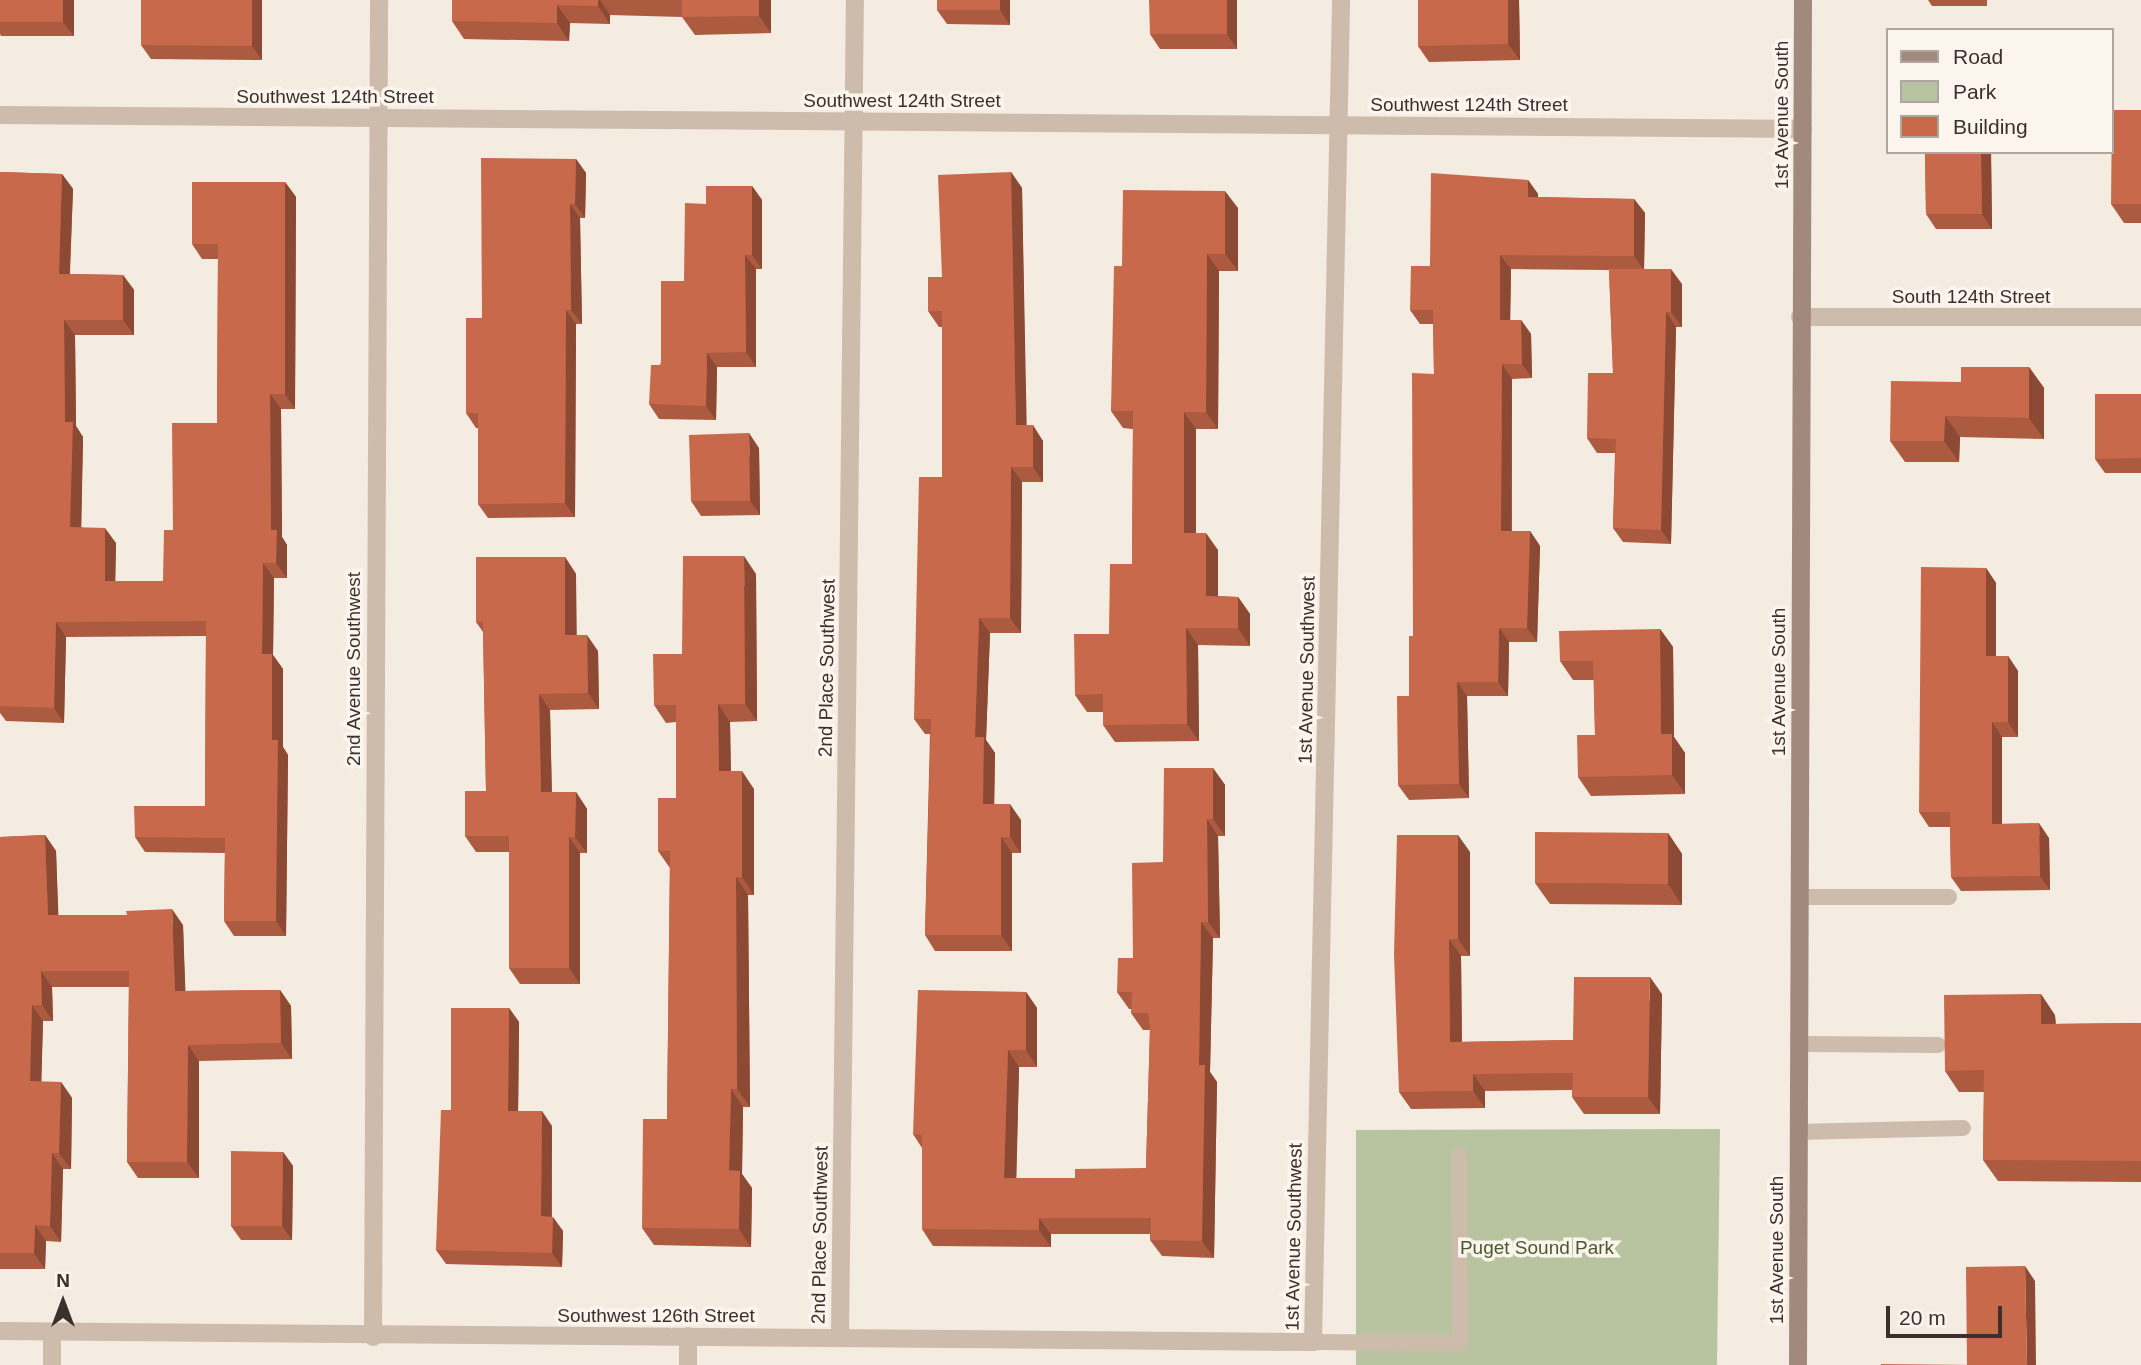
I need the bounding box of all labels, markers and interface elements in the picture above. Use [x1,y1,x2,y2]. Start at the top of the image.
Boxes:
legend [1885,28,2113,154]
street label: 1st Avenue South [1771,40,1793,190]
text: Road [1953,45,2003,68]
text: Park [1953,80,1996,103]
street label: Southwest 124th Street [236,86,434,108]
street label: Southwest 124th Street [803,90,1001,112]
street label: Southwest 124th Street [1370,94,1568,116]
text: Building [1953,115,2028,138]
street label: South 124th Street [1892,286,2050,308]
street label: 2nd Avenue Southwest [343,571,365,767]
street label: 1st Avenue Southwest [1294,575,1320,765]
street label: 2nd Place Southwest [814,579,840,757]
street label: 1st Avenue South [1768,607,1790,757]
street label: 1st Avenue Southwest [1281,1142,1307,1332]
street label: 2nd Place Southwest [807,1146,833,1324]
street label: 1st Avenue South [1766,1175,1788,1325]
park label: Puget Sound Park [1460,1237,1614,1259]
north arrow [28,1267,98,1337]
text: N [56,1270,70,1291]
scale bar [1889,1292,2004,1336]
street label: Southwest 126th Street [557,1305,755,1327]
text: 20 m [1899,1306,1946,1329]

